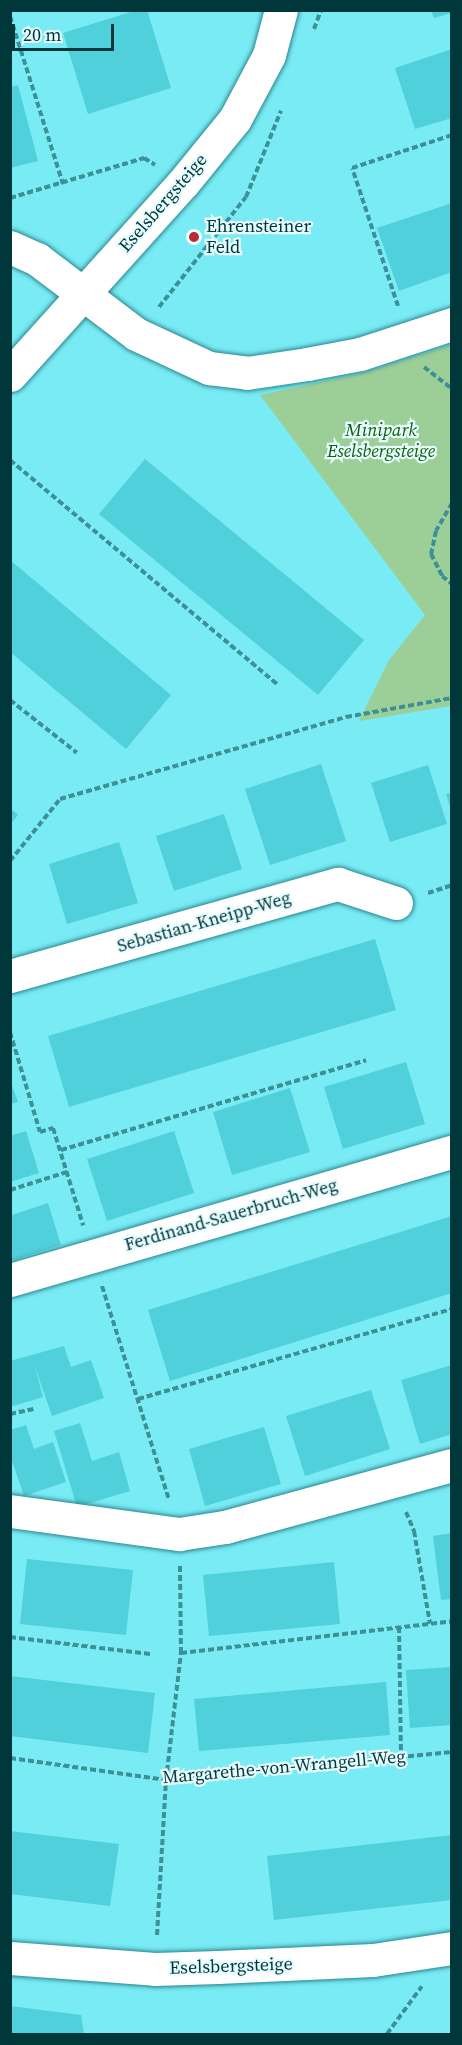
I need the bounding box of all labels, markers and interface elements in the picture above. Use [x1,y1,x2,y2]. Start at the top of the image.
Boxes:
scale bar [15,12,117,50]
text: 20 m [23,22,61,47]
street label: Eselsbergsteige [114,149,212,257]
place label: Ehrensteiner Feld [206,216,311,258]
marker: Ehrensteiner Feld [187,230,201,244]
park label: Minipark Eselsbergsteige [327,420,435,462]
street label: Sebastian-Kneipp-Weg [115,887,293,957]
street label: Ferdinand-Sauerbruch-Weg [122,1174,340,1256]
street label: Margarethe-von-Wrangell-Weg [162,1746,406,1788]
street label: Eselsbergsteige [169,1953,293,1979]

